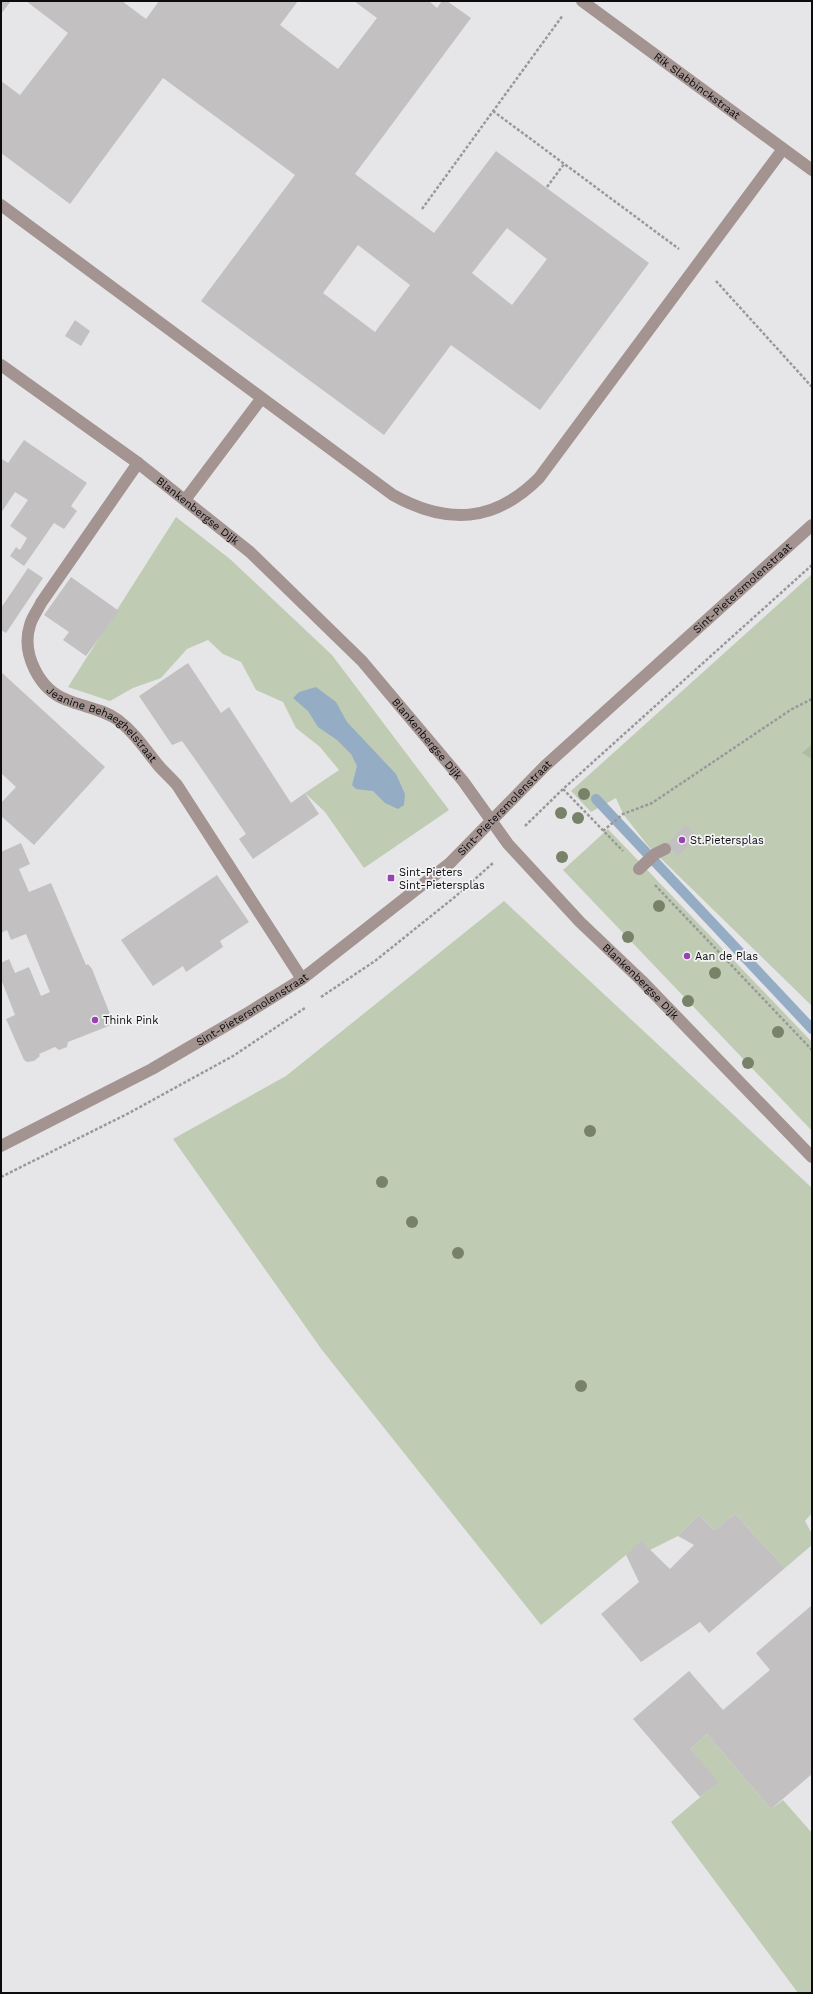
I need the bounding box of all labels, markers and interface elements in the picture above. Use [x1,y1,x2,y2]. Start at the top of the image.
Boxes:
street label: Rik Slabbinckstraat [651,50,743,122]
street label: Blankenbergse Dijk [154,474,242,548]
street label: Sint-Pietersmolenstraat [690,540,795,636]
street label: Jeanine Behaeghelstraat [44,684,160,765]
street label: Blankenbergse Dijk [389,696,465,782]
street label: Sint-Pietersmolenstraat [455,757,555,859]
place label: St.Pietersplas [690,834,764,847]
marker: St.Pietersplas [677,835,687,845]
place label: Sint-Pieters Sint-Pietersplas [399,866,485,892]
marker: Sint-Pieters Sint-Pietersplas [386,873,396,883]
street label: Blankenbergse Dijk [600,941,681,1022]
place label: Aan de Plas [695,950,758,963]
marker: Aan de Plas [682,951,692,961]
street label: Sint-Pietersmolenstraat [194,970,311,1049]
place label: Think Pink [103,1014,158,1027]
marker: Think Pink [90,1015,100,1025]

